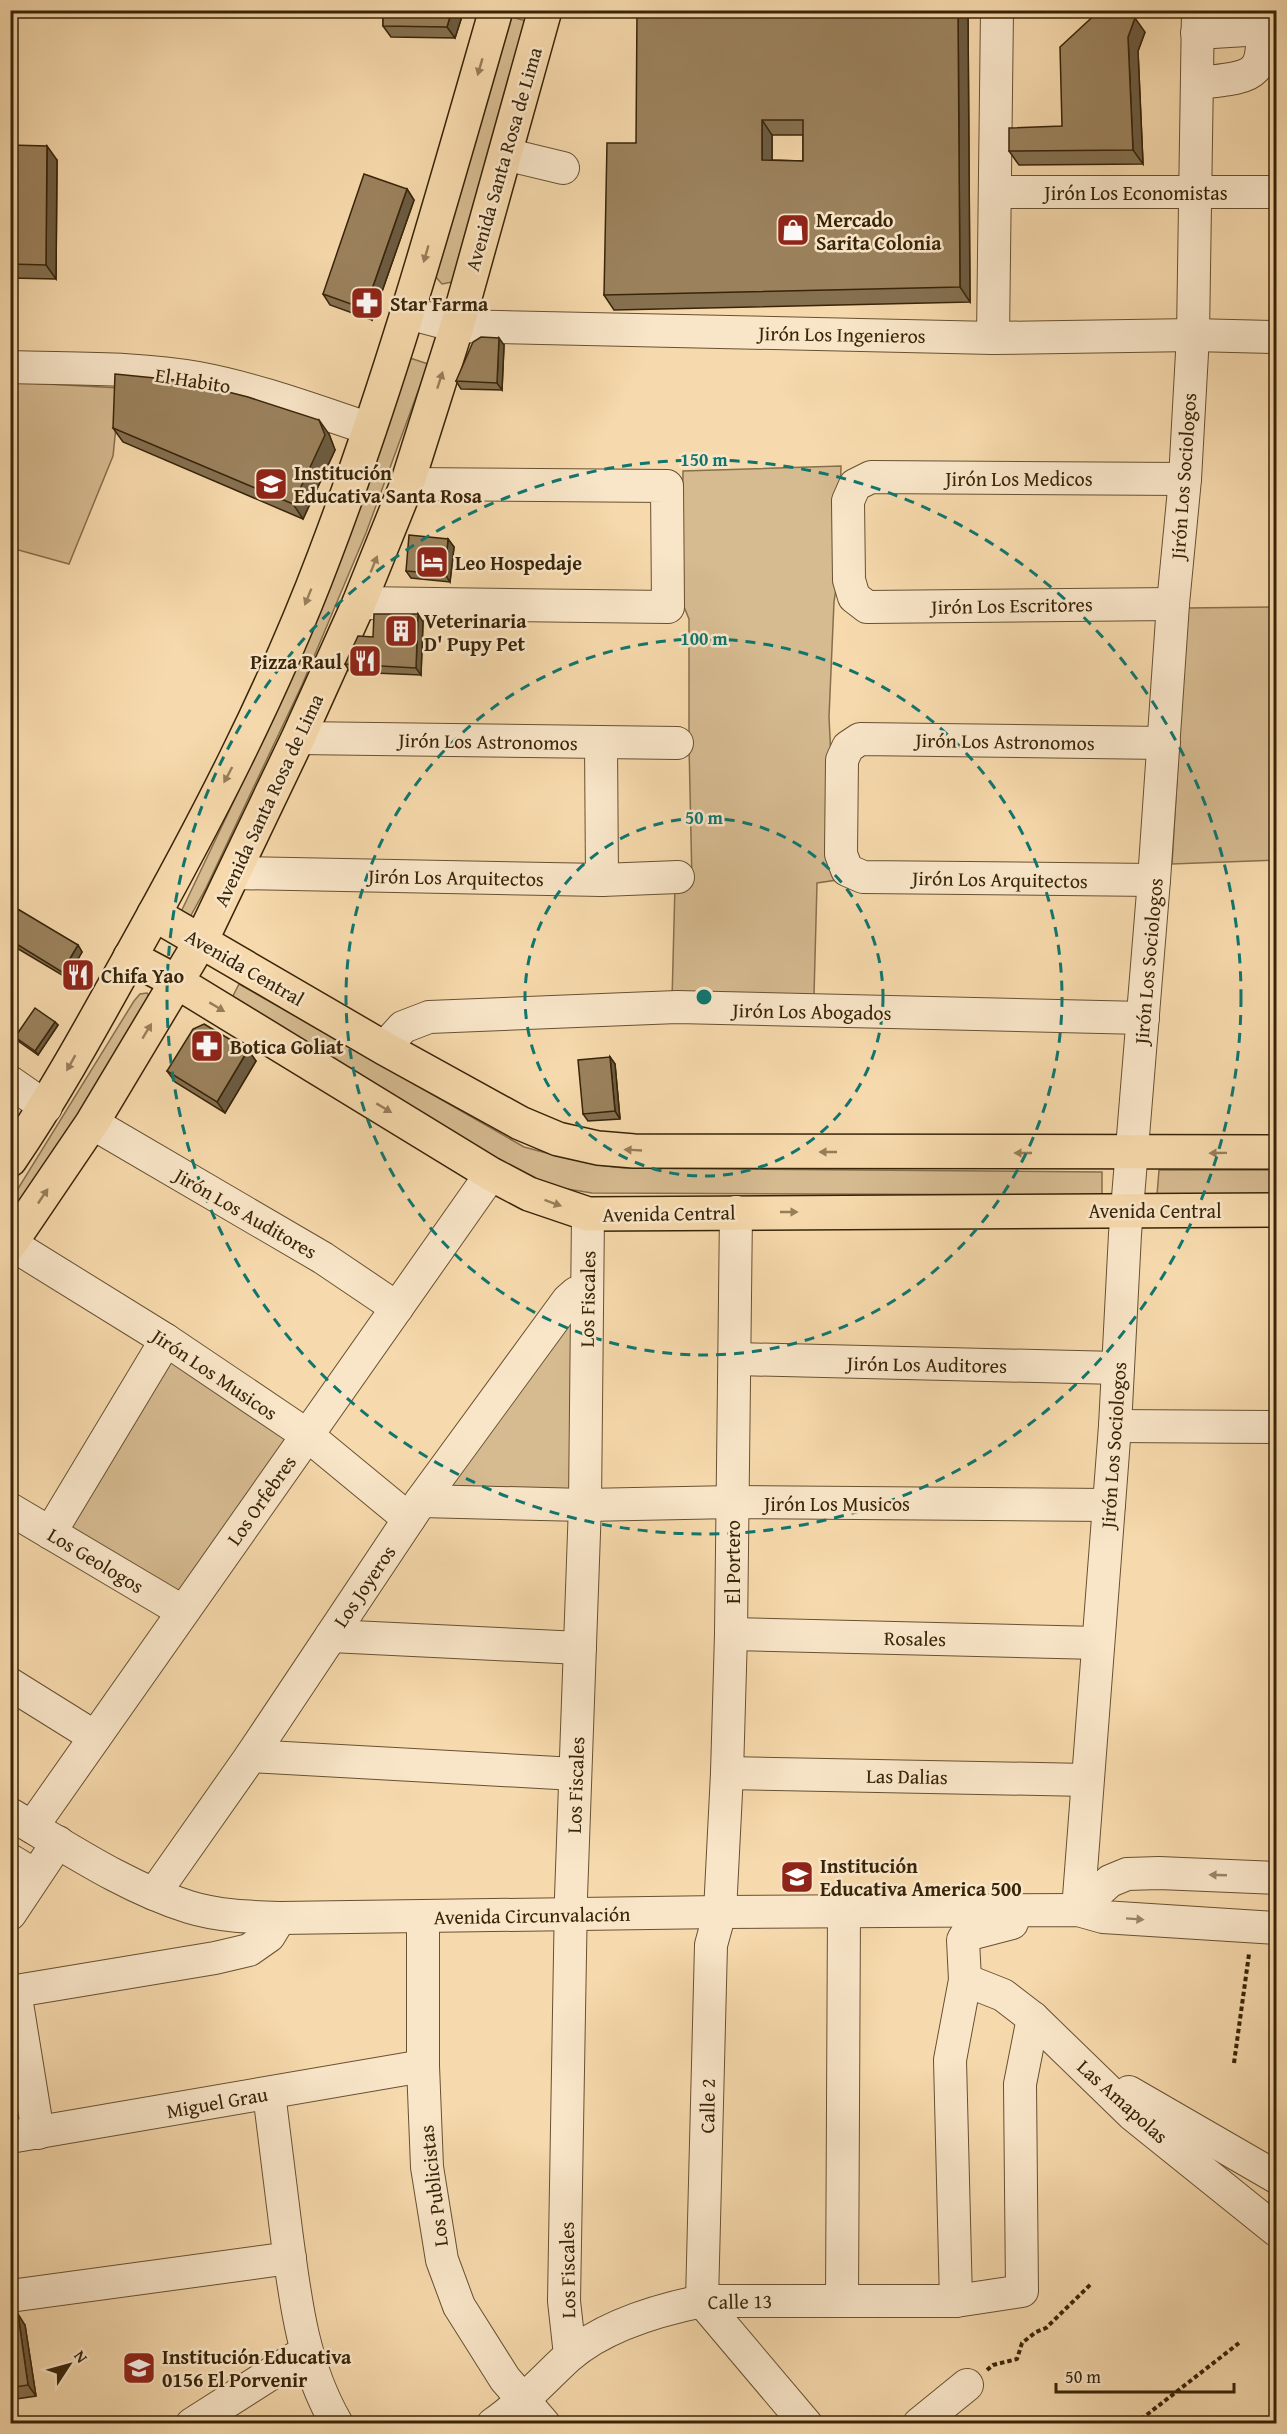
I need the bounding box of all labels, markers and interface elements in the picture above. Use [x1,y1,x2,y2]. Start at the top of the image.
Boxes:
street label: Avenida Santa Rosa de Lima [457,43,549,274]
one-way arrow [475,58,484,76]
street label: Jirón Los Economistas [1041,178,1228,207]
place label: Mercado Sarita Colonia [816,205,942,257]
shop icon: Mercado Sarita Colonia [775,212,811,248]
one-way arrow [421,245,430,263]
pharmacy icon: Star Farma [349,285,385,321]
place label: Star Farma [390,289,489,318]
street label: Jirón Los Ingenieros [755,318,926,350]
street label: El Habito [153,360,233,400]
one-way arrow [436,371,445,389]
street label: Jirón Los Sociologos [1163,392,1203,563]
text: 150 m [680,446,728,473]
place label: Institución Educativa Santa Rosa [294,458,483,510]
street label: Jirón Los Medicos [942,464,1093,493]
school or university icon: Institución Educativa Santa Rosa [253,466,289,502]
hotel icon: Leo Hospedaje [414,544,450,580]
place label: Leo Hospedaje [455,548,582,577]
one-way arrow [370,554,380,572]
one-way arrow [303,589,313,607]
street label: Jirón Los Escritores [928,589,1093,621]
place label: Veterinaria D' Pupy Pet [424,606,527,658]
building icon: Veterinaria D' Pupy Pet [383,613,419,649]
text: 100 m [680,625,728,652]
restaurant icon: Pizza Raul [347,643,383,679]
place label: Pizza Raul [250,647,342,676]
street label: Avenida Santa Rosa de Lima [206,688,330,911]
street label: Jirón Los Astronomos [395,725,578,757]
street label: Jirón Los Astronomos [912,725,1095,757]
one-way arrow [223,767,233,784]
text: 50 m [685,804,724,831]
street label: Jirón Los Arquitectos [365,861,544,893]
street label: Jirón Los Arquitectos [909,863,1088,895]
street label: Jirón Los Sociologos [1126,877,1170,1048]
street label: Avenida Central [180,921,310,1013]
restaurant icon: Chifa Yao [60,957,96,993]
place label: Chifa Yao [101,961,184,990]
centre of rings [694,987,714,1007]
street label: Jirón Los Abogados [729,995,892,1027]
one-way arrow [209,1002,226,1012]
one-way arrow [142,1023,153,1039]
pharmacy icon: Botica Goliat [189,1028,225,1064]
place label: Botica Goliat [230,1032,344,1061]
one-way arrow [66,1055,76,1072]
one-way arrow [376,1103,392,1114]
one-way arrow [624,1146,643,1155]
one-way arrow [819,1147,838,1157]
one-way arrow [1014,1148,1033,1158]
one-way arrow [1209,1148,1228,1157]
street label: Jirón Los Auditores [167,1159,323,1266]
one-way arrow [37,1188,49,1204]
street label: Avenida Central [1088,1196,1222,1225]
street label: Avenida Central [602,1197,736,1229]
one-way arrow [545,1199,563,1209]
one-way arrow [779,1207,798,1217]
street label: Los Fiscales [572,1250,602,1348]
street label: Jirón Los Musicos [144,1319,284,1427]
street label: Jirón Los Auditores [844,1348,1007,1380]
street label: Jirón Los Sociologos [1093,1361,1133,1532]
street label: Los Orfebres [219,1449,303,1551]
street label: Jirón Los Musicos [761,1489,910,1518]
street label: Los Geologos [42,1520,150,1600]
street label: El Portero [718,1520,747,1604]
street label: Los Joyeros [326,1539,402,1633]
street label: Rosales [884,1623,946,1653]
street label: Los Fiscales [559,1736,591,1834]
street label: Las Dalias [866,1761,948,1791]
place label: Institución Educativa America 500 [820,1851,1022,1903]
school or university icon: Institución Educativa America 500 [779,1859,815,1895]
one-way arrow [1209,1871,1228,1880]
street label: Avenida Circunvalación [433,1899,631,1931]
one-way arrow [1126,1914,1145,1924]
street label: Las Amapolas [1071,2052,1175,2150]
street label: Calle 2 [692,2078,722,2134]
street label: Miguel Grau [164,2079,270,2125]
street label: Los Publicistas [411,2123,455,2248]
street label: Los Fiscales [552,2221,582,2319]
street label: Calle 13 [707,2286,773,2316]
north arrow [39,2335,99,2395]
place label: Institución Educativa 0156 El Porvenir [162,2342,352,2394]
text: N [68,2345,94,2368]
school or university icon: Institución Educativa 0156 El Porvenir [121,2350,157,2386]
scale bar [1056,2356,1234,2394]
text: 50 m [1065,2363,1101,2390]

